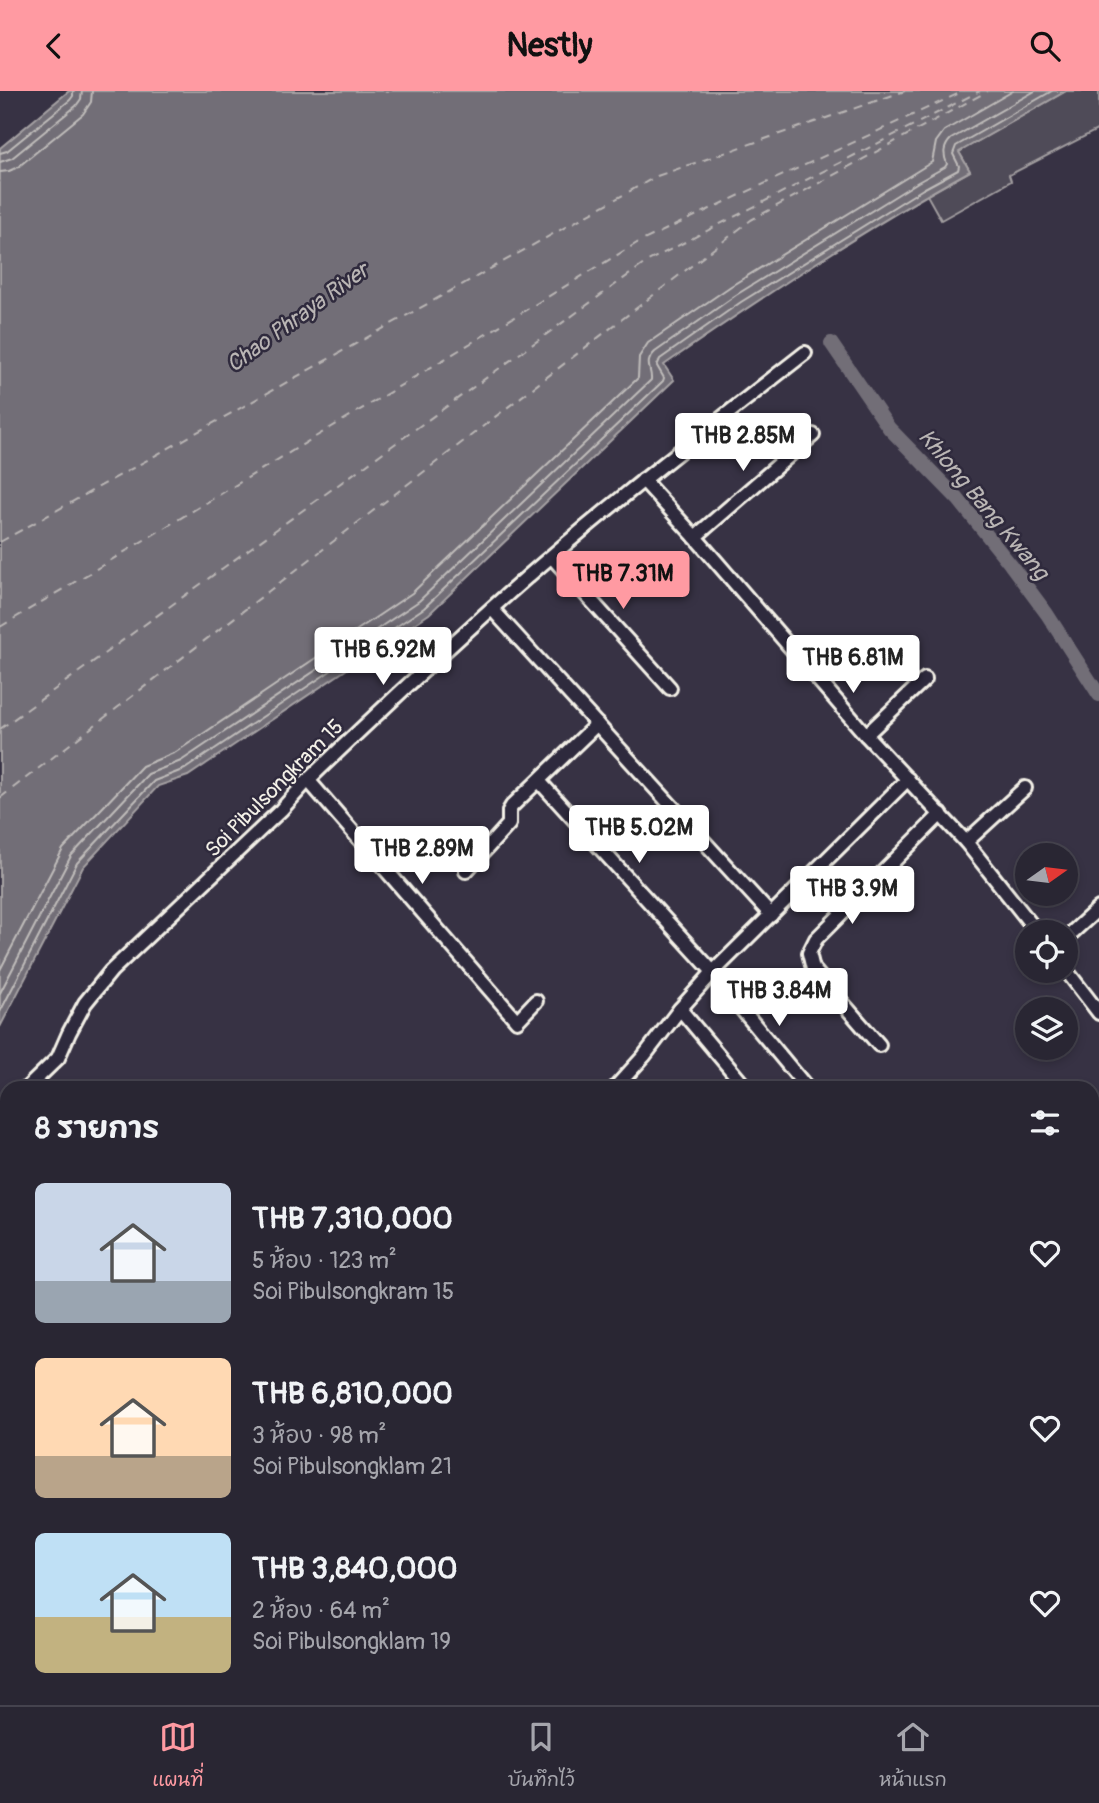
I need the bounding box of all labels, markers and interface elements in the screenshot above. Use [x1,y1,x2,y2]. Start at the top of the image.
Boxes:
text: Nestly [507,26,592,66]
icon: back [35,27,73,65]
icon: search [1026,27,1064,65]
water label: Chao Phraya River [220,254,376,379]
pin: THB 2.85M [663,413,823,473]
text: THB 2.85M [691,421,795,450]
water label: Khlong Bang Kwang [912,423,1056,587]
pin: THB 7.31M [543,552,703,611]
text: THB 7.31M [573,559,673,588]
pin: THB 6.92M [303,627,463,687]
text: THB 6.92M [330,635,436,664]
pin: THB 6.81M [773,635,933,695]
text: THB 6.81M [803,643,903,672]
street label: Soi Pibulsongkram 15 [199,713,349,863]
pin: THB 5.02M [559,805,719,865]
text: THB 5.02M [585,813,693,842]
pin: THB 2.89M [342,827,502,886]
text: THB 2.89M [370,834,474,863]
north arrow [1015,843,1078,907]
map controls [1015,843,1078,1060]
pin: THB 3.9M [780,867,924,926]
text: THB 3.9M [806,874,898,903]
button: locate [1015,920,1078,983]
pin: THB 3.84M [699,969,859,1028]
text: THB 3.84M [727,976,831,1005]
button: layers [1015,997,1078,1060]
icon: filters [1026,1104,1064,1142]
text: 8 รายการ [35,1110,159,1147]
text: THB 7,310,000 [252,1200,453,1237]
icon: home [91,1211,175,1295]
icon: heart [1026,1234,1064,1272]
text: 5 ห้อง · 123 m² [252,1246,397,1275]
text: Soi Pibulsongkram 15 [252,1277,454,1306]
text: THB 6,810,000 [252,1375,453,1412]
icon: home [91,1386,175,1470]
icon: heart [1026,1409,1064,1447]
text: 3 ห้อง · 98 m² [252,1421,386,1450]
text: Soi Pibulsongklam 21 [252,1452,452,1481]
text: THB 3,840,000 [252,1550,458,1587]
icon: home [91,1561,175,1645]
icon: heart [1026,1584,1064,1622]
text: 2 ห้อง · 64 m² [252,1596,390,1625]
text: Soi Pibulsongklam 19 [252,1627,451,1656]
tab: แผนที่ [152,1718,203,1793]
tab: บันทึกไว้ [508,1718,575,1793]
tab: หน้าแรก [879,1718,947,1793]

